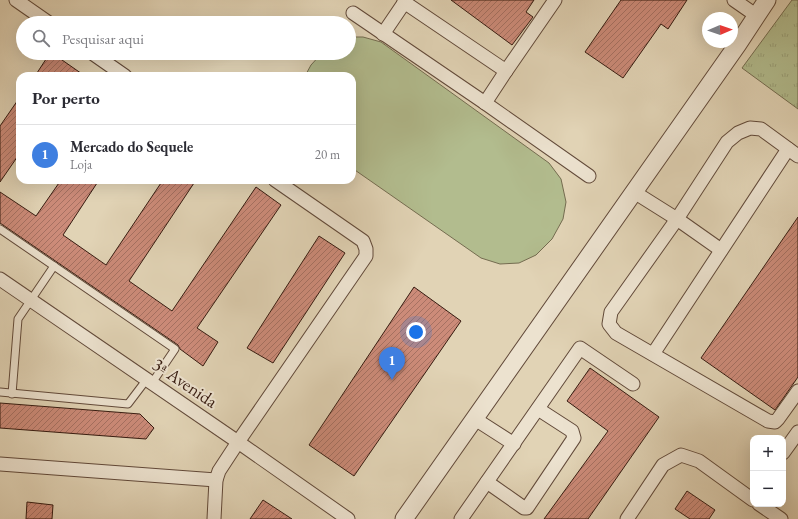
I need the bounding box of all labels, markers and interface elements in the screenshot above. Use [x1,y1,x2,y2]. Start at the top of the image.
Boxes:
north arrow [702,12,738,48]
search box [16,16,356,60]
icon: search [30,27,52,49]
text: Pesquisar aqui [62,29,144,48]
text: Por perto [32,87,100,109]
text: Mercado do Sequele [70,137,193,156]
text: 1 [42,146,48,163]
text: 20 m [315,146,340,163]
text: Loja [70,156,92,173]
your location [406,322,426,342]
pin: 1 [379,347,405,380]
street label: 3ª Avenida [148,352,223,413]
map controls [750,435,786,507]
button: + [750,435,786,471]
button: − [750,471,786,507]

